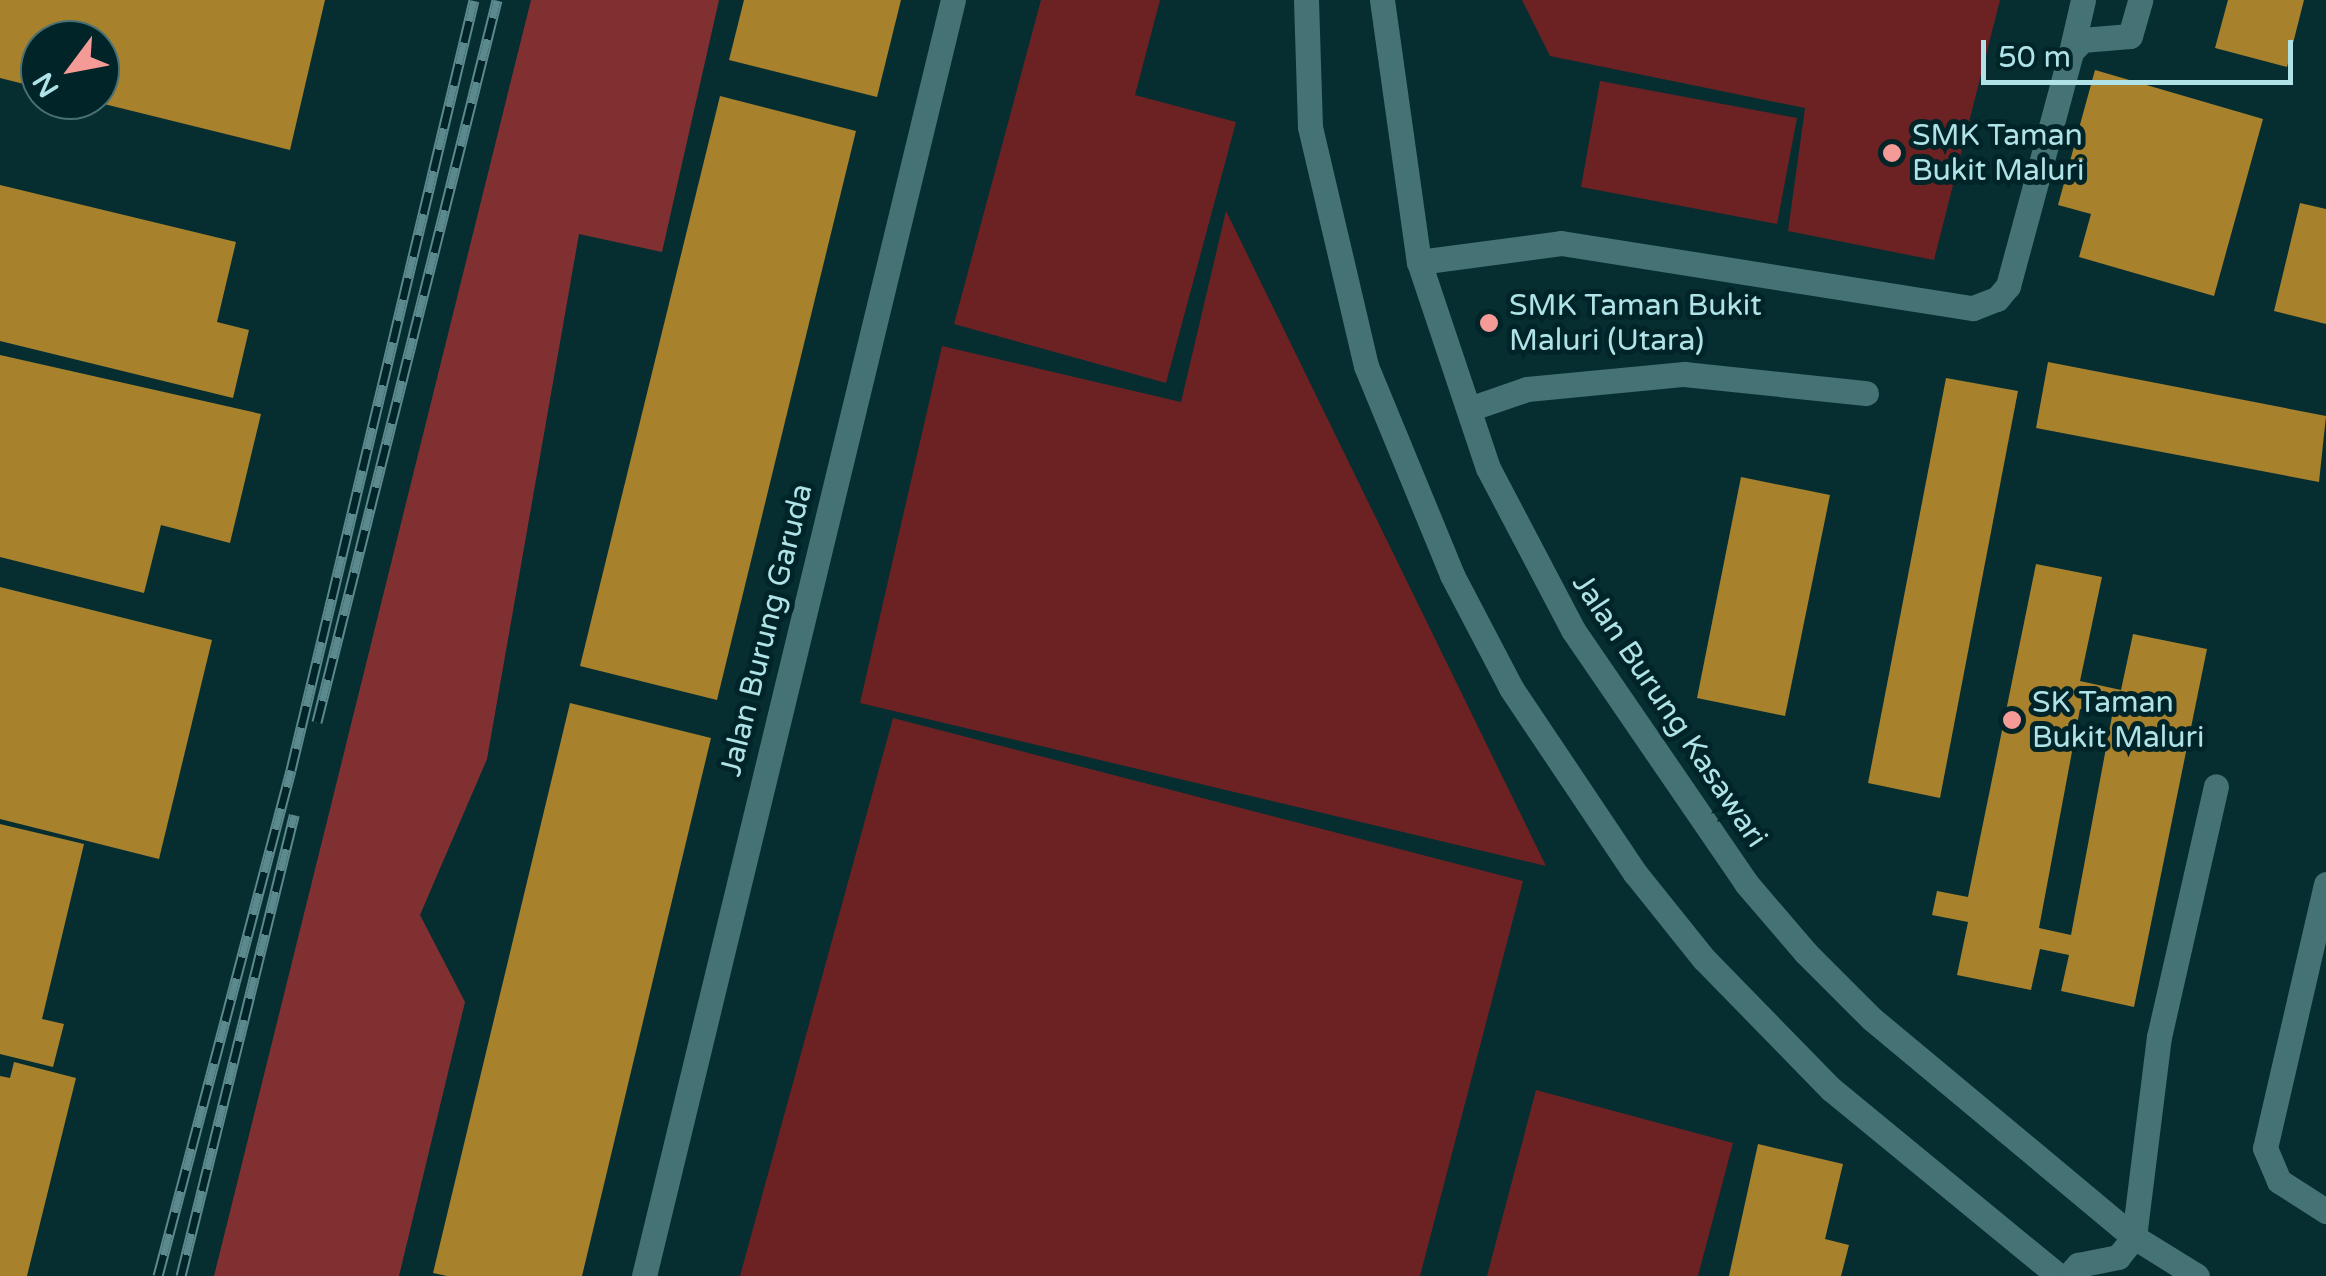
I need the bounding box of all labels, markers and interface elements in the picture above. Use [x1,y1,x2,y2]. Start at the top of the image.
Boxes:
north arrow [20,20,120,120]
scale bar [1986,20,2298,82]
text: 50 m [1998,39,2071,76]
text: N [26,66,67,103]
place label: SMK Taman Bukit Maluri [1912,118,2084,188]
marker: SMK Taman Bukit Maluri [1881,142,1903,164]
place label: SMK Taman Bukit Maluri (Utara) [1509,288,1762,358]
marker: SMK Taman Bukit Maluri (Utara) [1478,312,1500,334]
street label: Jalan Burung Garuda [713,480,821,780]
street label: Jalan Burung Kasawari [1564,567,1774,855]
place label: SK Taman Bukit Maluri [2032,685,2204,756]
marker: SK Taman Bukit Maluri [2001,709,2023,731]

